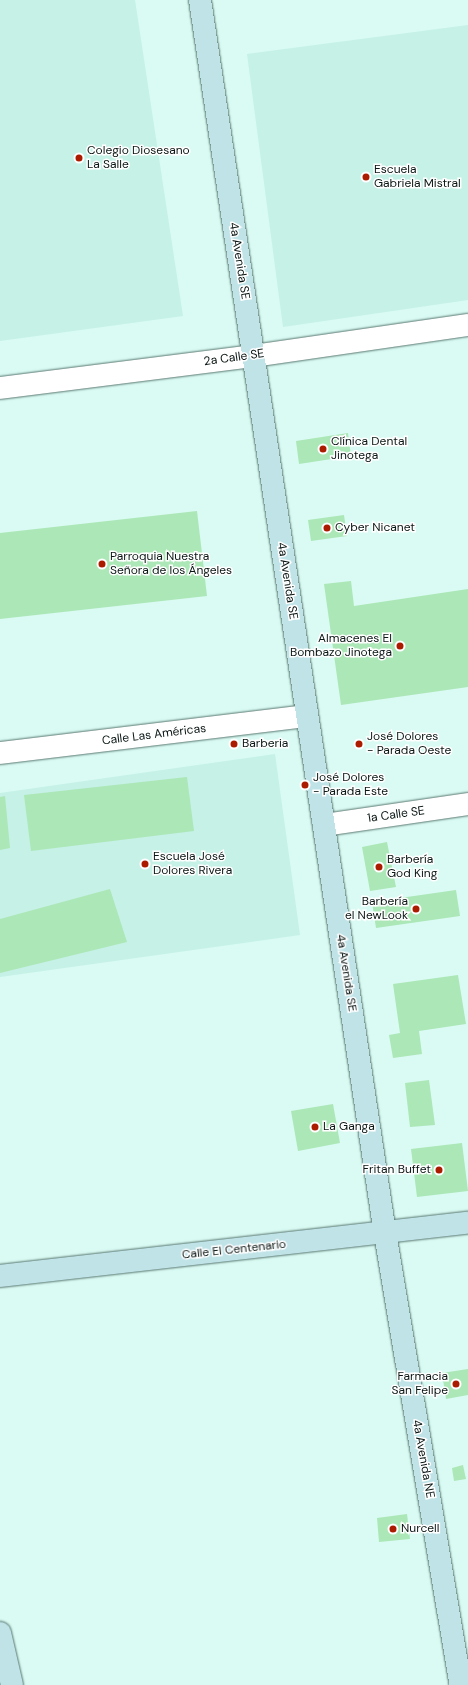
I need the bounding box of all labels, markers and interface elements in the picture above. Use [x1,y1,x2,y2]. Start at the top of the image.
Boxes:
place label: Colegio Diosesano La Salle [87,144,190,172]
marker: Colegio Diosesano La Salle [74,153,84,163]
place label: Escuela Gabriela Mistral [374,163,461,191]
marker: Escuela Gabriela Mistral [361,172,371,182]
street label: 4a Avenida SE [226,221,252,301]
street label: 2a Calle SE [203,347,265,369]
place label: Clínica Dental Jinotega [331,435,407,463]
marker: Clínica Dental Jinotega [318,444,328,454]
place label: Cyber Nicanet [335,521,415,535]
marker: Cyber Nicanet [322,523,332,533]
street label: 4a Avenida SE [274,541,300,621]
place label: Parroquia Nuestra Señora de los Ángeles [110,550,232,578]
marker: Parroquia Nuestra Señora de los Ángeles [97,559,107,569]
place label: Almacenes El Bombazo Jinotega [290,632,392,660]
marker: Almacenes El Bombazo Jinotega [395,641,405,651]
street label: Calle Las Américas [101,721,207,749]
place label: José Dolores - Parada Oeste [367,730,451,758]
place label: Barberia [242,737,288,751]
marker: Barberia [229,739,239,749]
marker: José Dolores - Parada Oeste [354,739,364,749]
place label: José Dolores - Parada Este [313,771,388,799]
marker: José Dolores - Parada Este [300,780,310,790]
street label: 1a Calle SE [366,804,426,826]
place label: Escuela José Dolores Rivera [153,850,232,878]
place label: Barbería God King [387,853,437,881]
marker: Escuela José Dolores Rivera [140,859,150,869]
marker: Barbería God King [374,862,384,872]
place label: Barbería el NewLook [345,895,408,923]
marker: Barbería el NewLook [411,904,421,914]
street label: 4a Avenida SE [333,933,359,1013]
place label: La Ganga [323,1120,375,1134]
marker: La Ganga [310,1122,320,1132]
place label: Fritan Buffet [363,1163,431,1177]
marker: Fritan Buffet [434,1165,444,1175]
street label: Calle El Centenario [181,1237,287,1263]
place label: Farmacia San Felipe [392,1370,448,1398]
marker: Farmacia San Felipe [451,1379,461,1389]
street label: 4a Avenida NE [409,1419,437,1499]
place label: Nurcell [401,1522,439,1536]
marker: Nurcell [388,1524,398,1534]

